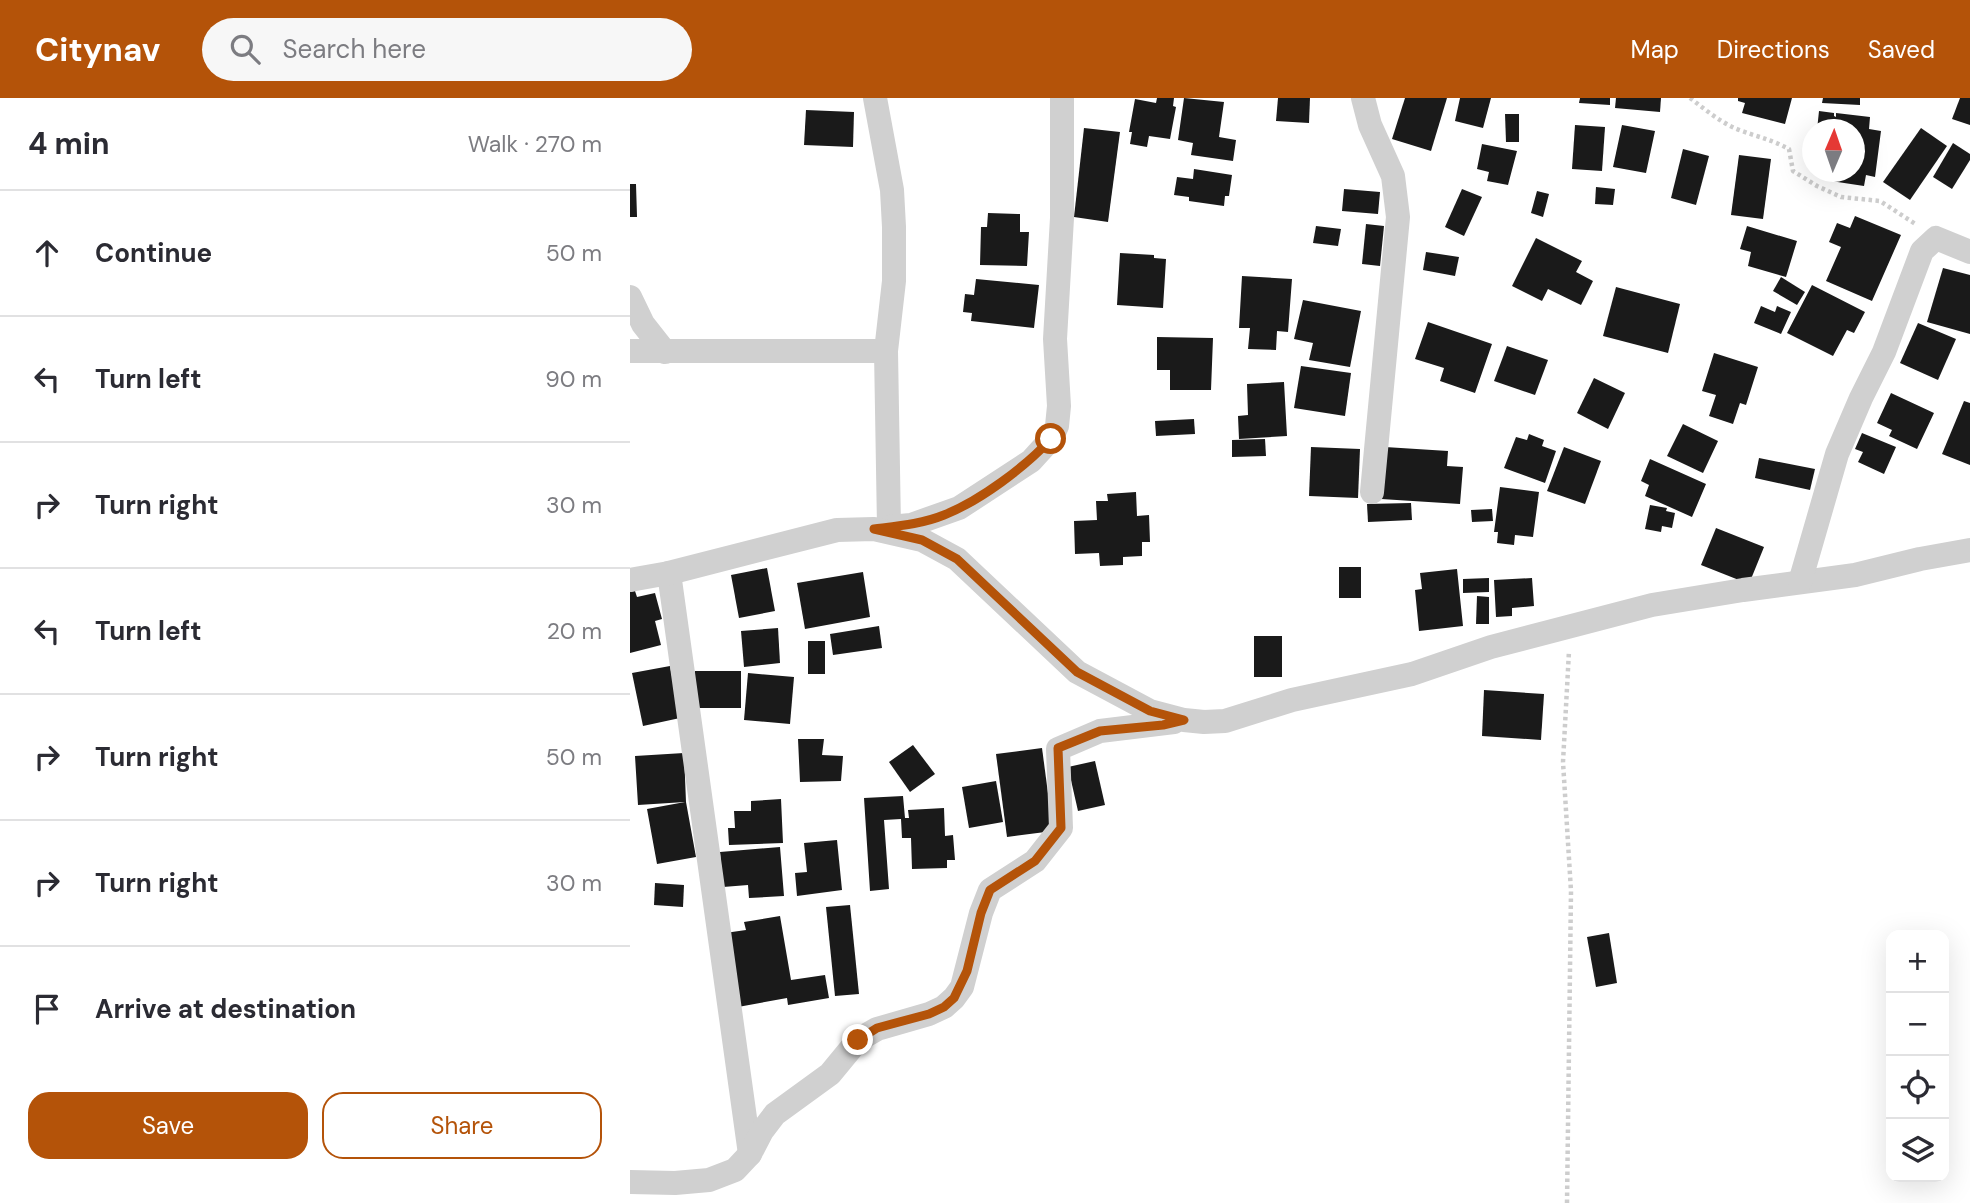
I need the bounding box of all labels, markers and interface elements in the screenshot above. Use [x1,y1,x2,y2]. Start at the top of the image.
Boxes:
search box [202,18,692,81]
text: Citynav [35,28,160,71]
icon: search [226,30,264,68]
text: Search here [282,32,426,66]
text: Map [1631,34,1679,65]
text: Directions [1717,34,1830,65]
text: Saved [1868,34,1935,65]
north arrow [1802,119,1865,182]
text: 4 min [28,124,110,163]
text: Walk · 270 m [468,129,602,159]
icon: ahead [28,234,66,272]
text: Continue [95,236,212,270]
text: 50 m [546,238,602,268]
icon: left [28,360,66,398]
text: Turn left [95,362,202,396]
text: 90 m [545,364,602,394]
route start [1035,423,1066,454]
icon: right [28,486,66,524]
text: Turn right [95,488,219,522]
text: 30 m [546,490,602,520]
icon: left [28,612,66,650]
text: Turn left [95,614,202,648]
text: 20 m [547,616,602,646]
icon: right [28,738,66,776]
text: Turn right [95,740,219,774]
text: 50 m [546,742,602,772]
icon: right [28,864,66,902]
text: Turn right [95,866,219,900]
text: 30 m [546,868,602,898]
map controls [1886,930,1949,1182]
button: + [1886,930,1949,993]
icon: arrive [28,990,66,1028]
text: Arrive at destination [95,992,356,1026]
button: − [1886,993,1949,1056]
route end [842,1024,873,1055]
button: locate [1886,1056,1949,1119]
button: Save [28,1092,308,1159]
button: Share [322,1092,602,1159]
button: layers [1886,1119,1949,1182]

